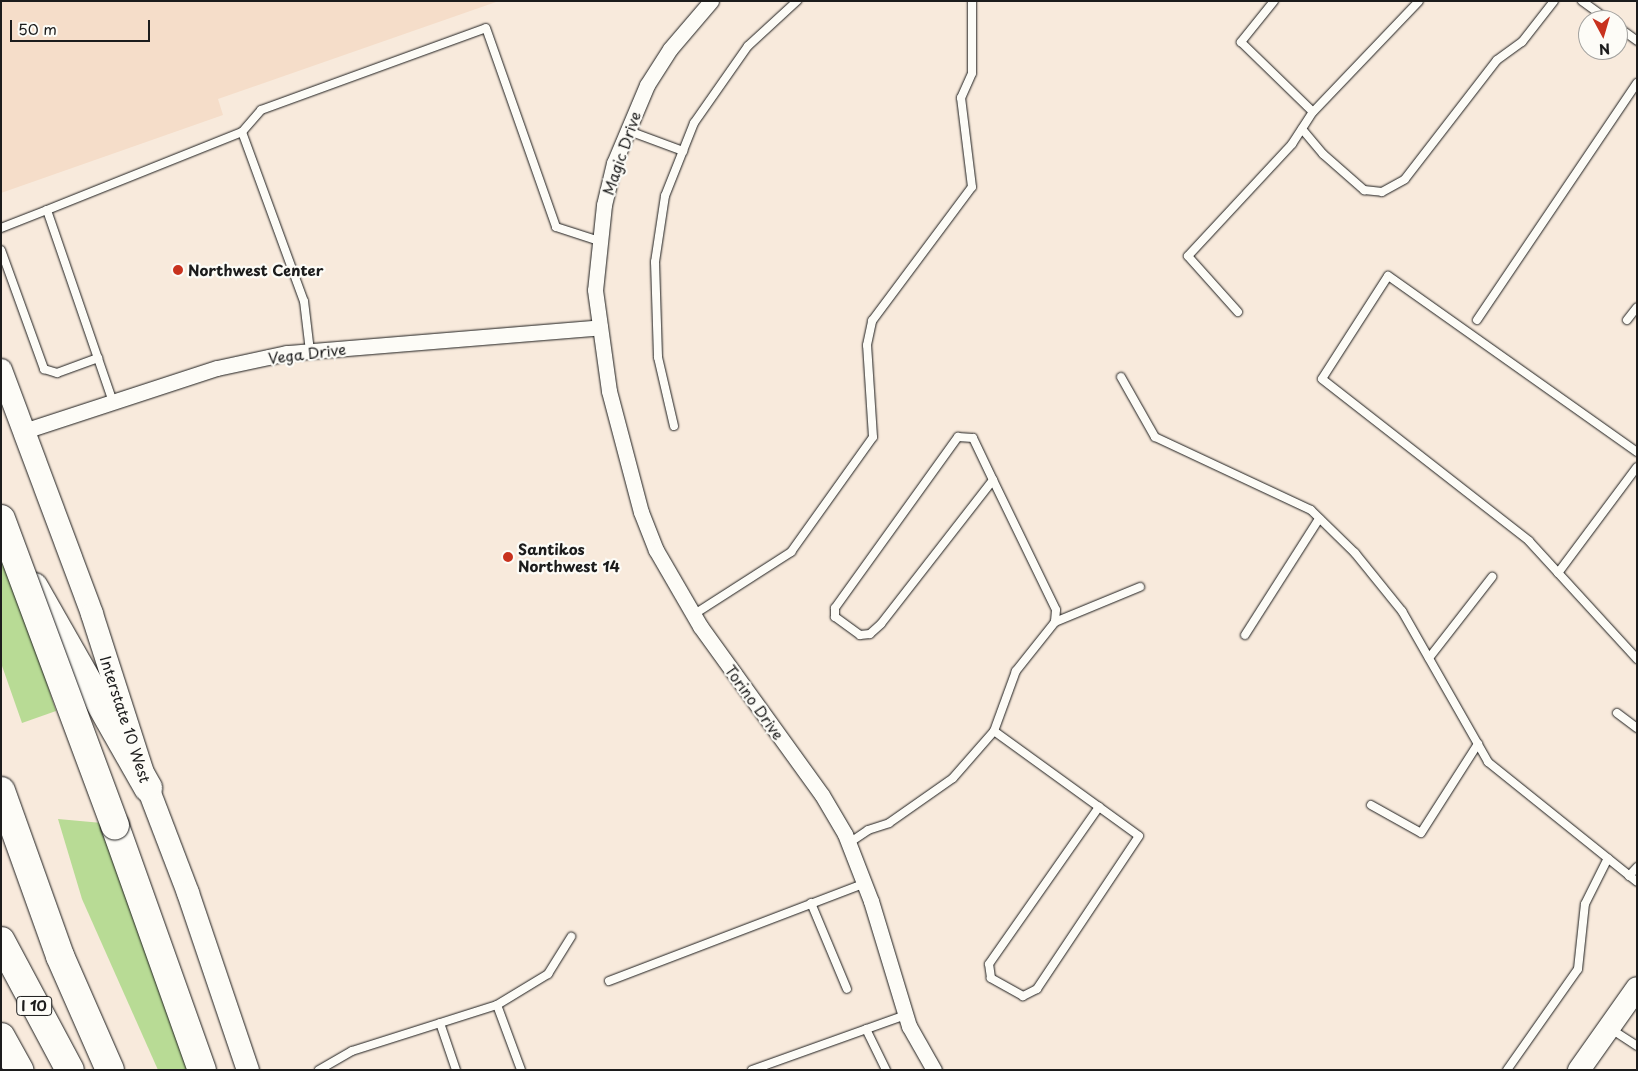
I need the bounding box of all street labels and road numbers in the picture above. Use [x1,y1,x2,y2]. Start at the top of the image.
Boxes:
street label: Magic Drive [598,109,644,197]
street label: Vega Drive [267,339,347,367]
street label: Interstate 10 West [97,653,155,785]
street label: Torino Drive [722,661,788,743]
road number: I 10 [15,994,53,1018]

